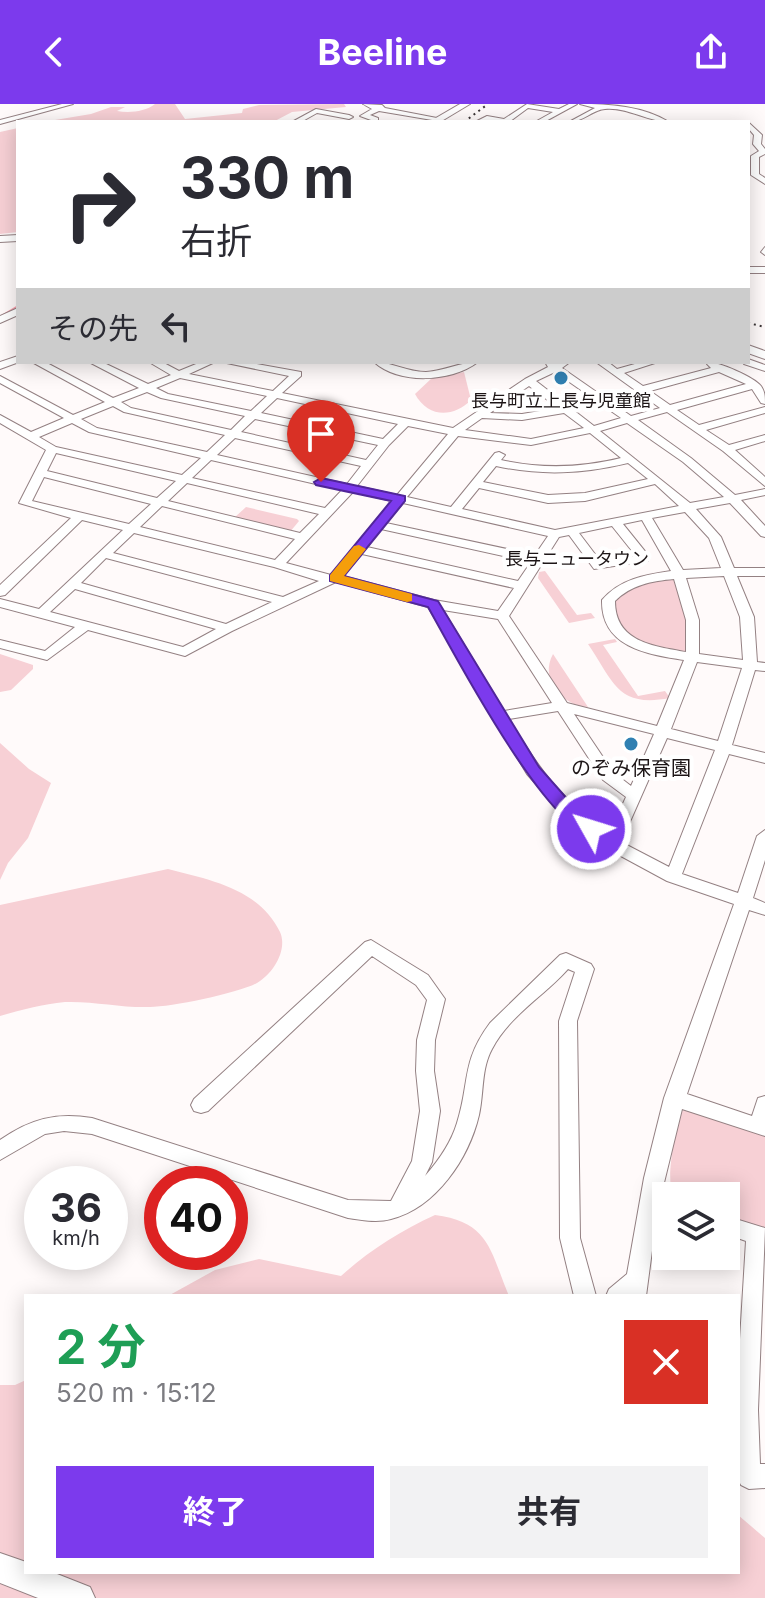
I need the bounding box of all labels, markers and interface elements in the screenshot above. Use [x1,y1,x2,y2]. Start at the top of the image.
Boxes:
icon: back [32,30,76,74]
text: Beeline [317,30,448,74]
icon: share [689,30,733,74]
text: 330 m [180,144,354,212]
icon: right [48,152,152,256]
text: 右折 [180,219,252,263]
icon: left [154,304,198,348]
text: その先 [48,310,138,346]
marker: 長与町立上長与児童館 [552,369,570,387]
place label: 長与町立上長与児童館 [471,390,651,411]
pin [287,400,355,482]
icon: arrive [299,412,343,456]
district label: 長与ニュータウン [505,548,649,569]
marker: のぞみ保育園 [622,735,640,753]
place label: のぞみ保育園 [571,756,691,780]
position arrow [549,787,633,871]
speed limit sign: 40 [144,1166,248,1270]
map controls [652,1182,740,1270]
button: layers [652,1182,740,1270]
text: 36 [50,1183,102,1232]
text: km/h [52,1226,100,1250]
text: 2 分 [56,1317,146,1376]
button: close [624,1320,708,1404]
text: 520 m · 15:12 [56,1377,217,1408]
button: 終了 [56,1466,374,1558]
button: 共有 [390,1466,708,1558]

